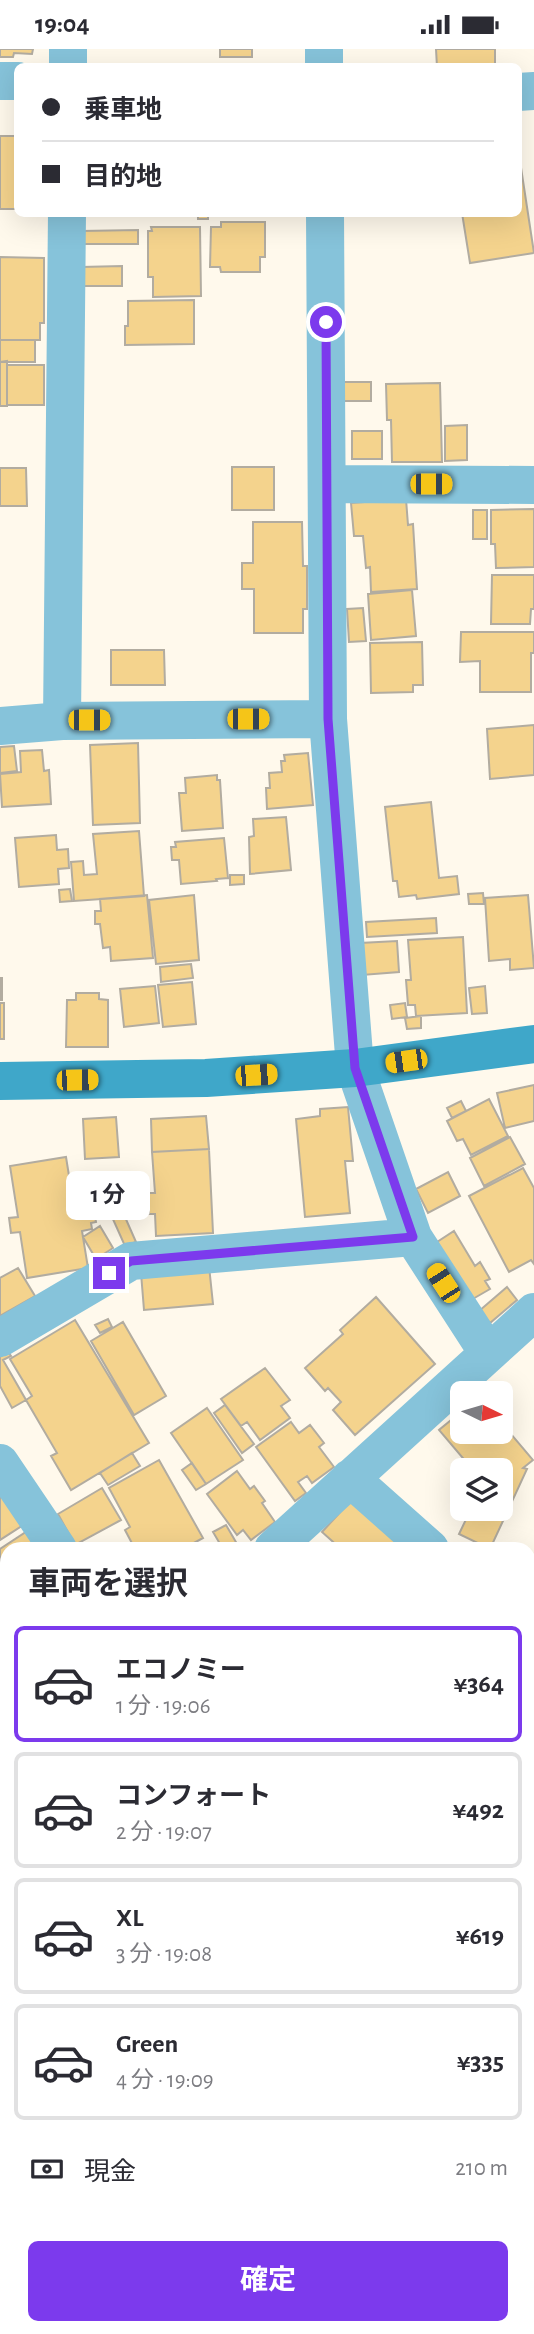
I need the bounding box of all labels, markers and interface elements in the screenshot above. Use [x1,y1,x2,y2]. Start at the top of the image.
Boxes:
text: 19:04 [35,11,90,37]
text: 乗車地 [84,97,162,123]
text: 目的地 [84,164,162,190]
route start [310,306,342,338]
car [411,474,453,495]
car [228,709,270,730]
car [69,710,111,731]
car [384,1048,429,1074]
car [235,1063,278,1087]
car [56,1069,99,1091]
callout: 1 分 [67,1171,151,1221]
text: 1 分 [91,1184,125,1207]
route end [93,1257,125,1289]
car [423,1260,464,1306]
north arrow [450,1381,513,1444]
map controls [450,1381,513,1521]
button: layers [450,1458,513,1521]
text: 車両を選択 [28,1568,188,1600]
icon: car [32,1653,95,1716]
text: エコノミー [116,1657,246,1683]
text: ¥364 [453,1671,504,1697]
text: 1 分 · 19:06 [116,1695,211,1718]
icon: car [32,1779,95,1842]
text: コンフォート [116,1783,271,1809]
text: ¥492 [452,1797,504,1823]
text: 2 分 · 19:07 [116,1821,212,1844]
icon: car [32,1905,95,1968]
text: XL [116,1905,143,1931]
text: ¥619 [456,1923,504,1949]
text: 3 分 · 19:08 [116,1943,212,1966]
icon: car [32,2031,95,2094]
text: Green [116,2031,178,2057]
text: ¥335 [457,2049,504,2075]
text: 4 分 · 19:09 [116,2069,214,2092]
icon: cash [28,2150,66,2188]
text: 210 m [455,2157,508,2180]
text: 現金 [84,2159,136,2185]
button: 確定 [28,2241,508,2321]

